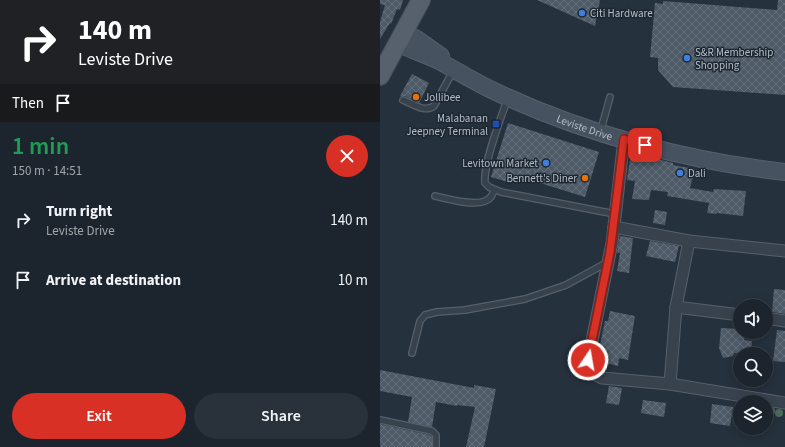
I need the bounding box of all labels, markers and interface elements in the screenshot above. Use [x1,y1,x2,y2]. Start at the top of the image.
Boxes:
place label: Citi Hardware [590,6,653,21]
marker: Citi Hardware [577,8,587,18]
text: 140 m [78,10,152,50]
icon: right [12,16,64,68]
place label: S&R Membership Shopping [695,45,773,73]
text: Leviste Drive [78,47,173,72]
marker: S&R Membership Shopping [682,53,692,63]
place label: Jollibee [424,90,461,105]
icon: arrive [52,92,74,114]
marker: Jollibee [411,92,421,102]
text: Then [12,93,44,114]
place label: Malabanan Jeepney Terminal [406,111,488,139]
street label: Leviste Drive [554,111,615,144]
marker: Malabanan Jeepney Terminal [491,119,501,129]
pin [628,128,662,162]
text: 1 min [12,129,69,164]
icon: arrive [634,134,656,156]
button: close [326,135,368,177]
place label: Levitown Market [462,156,538,171]
marker: Levitown Market [541,158,551,168]
text: 150 m · 14:51 [12,162,82,180]
place label: Dali [688,166,706,181]
marker: Dali [675,168,685,178]
place label: Bennett's Diner [506,171,577,186]
marker: Bennett's Diner [580,173,590,183]
text: Turn right [46,201,112,222]
icon: right [12,209,34,231]
text: 140 m [330,210,368,231]
text: Leviste Drive [46,222,115,240]
icon: arrive [12,269,34,291]
text: Arrive at destination [46,270,181,291]
text: 10 m [338,270,368,291]
map controls [733,299,773,435]
button: sound [733,299,773,339]
position arrow [567,339,609,381]
button: search [733,347,773,387]
button: Exit [12,393,186,439]
button: Share [194,393,368,439]
button: layers [733,395,773,435]

